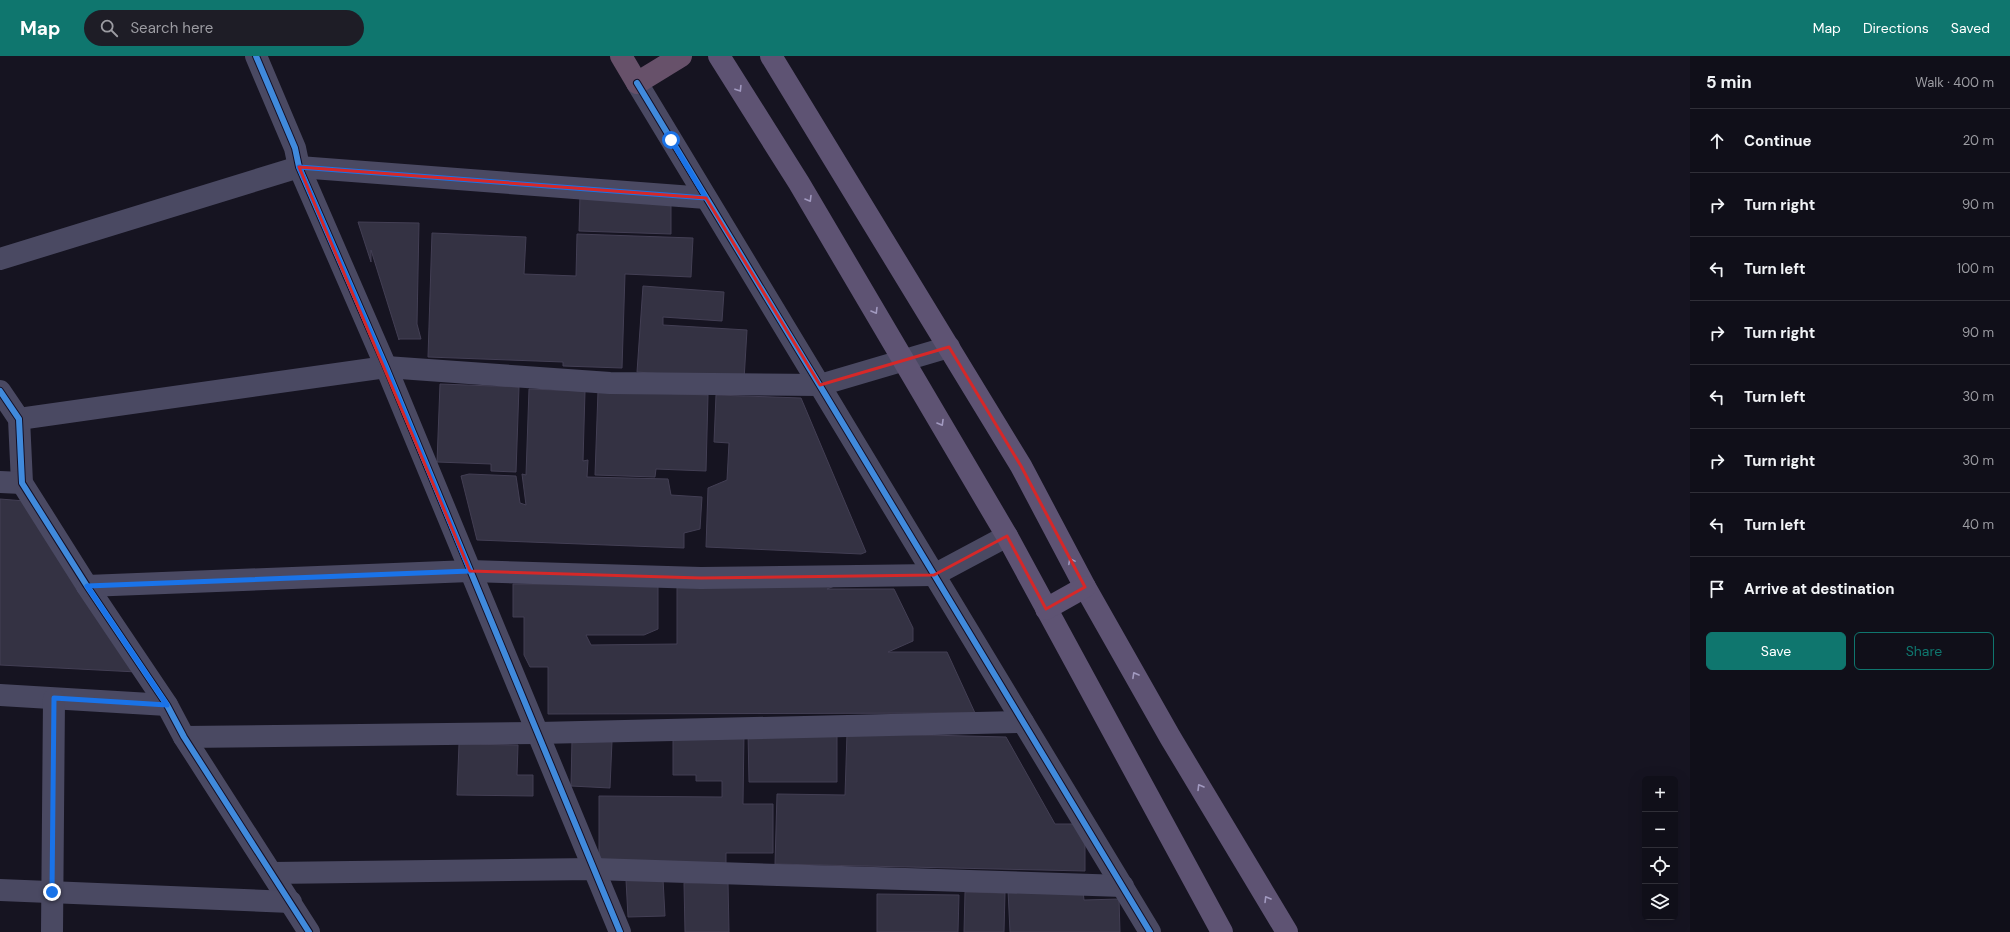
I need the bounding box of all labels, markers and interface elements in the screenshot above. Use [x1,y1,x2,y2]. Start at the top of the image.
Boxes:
search box [84,10,364,46]
text: Map [20,16,60,41]
icon: search [98,17,120,39]
text: Search here [130,18,213,38]
text: Map [1813,19,1841,37]
text: Directions [1863,19,1929,37]
text: Saved [1951,19,1990,37]
text: 5 min [1706,71,1752,93]
text: Walk · 400 m [1915,74,1994,91]
one-way arrow [735,85,742,92]
icon: ahead [1706,130,1728,152]
route start [662,131,680,149]
text: Continue [1744,131,1812,151]
text: 20 m [1963,132,1994,149]
icon: right [1706,194,1728,216]
one-way arrow [804,195,811,202]
text: Turn right [1744,195,1815,215]
text: 90 m [1962,196,1994,213]
icon: left [1706,258,1728,280]
text: Turn left [1744,259,1805,279]
text: 100 m [1957,260,1994,277]
one-way arrow [871,307,878,314]
icon: right [1706,322,1728,344]
text: Turn right [1744,323,1815,343]
text: 90 m [1962,324,1994,341]
icon: left [1706,386,1728,408]
text: Turn left [1744,387,1805,407]
text: 30 m [1962,388,1994,405]
one-way arrow [937,419,944,426]
icon: right [1706,450,1728,472]
text: Turn right [1744,451,1815,471]
text: 30 m [1962,452,1994,469]
icon: left [1706,514,1728,536]
text: Turn left [1744,515,1805,535]
text: 40 m [1962,516,1994,533]
one-way arrow [1069,558,1076,566]
icon: arrive [1706,578,1728,600]
text: Arrive at destination [1744,579,1895,599]
button: Save [1706,632,1846,670]
button: Share [1854,632,1994,670]
one-way arrow [1133,671,1140,679]
map controls [1642,776,1678,920]
button: + [1642,776,1678,812]
one-way arrow [1198,784,1205,791]
button: − [1642,812,1678,848]
button: locate [1642,848,1678,884]
route end [43,883,61,901]
button: layers [1642,884,1678,920]
one-way arrow [1264,896,1272,903]

